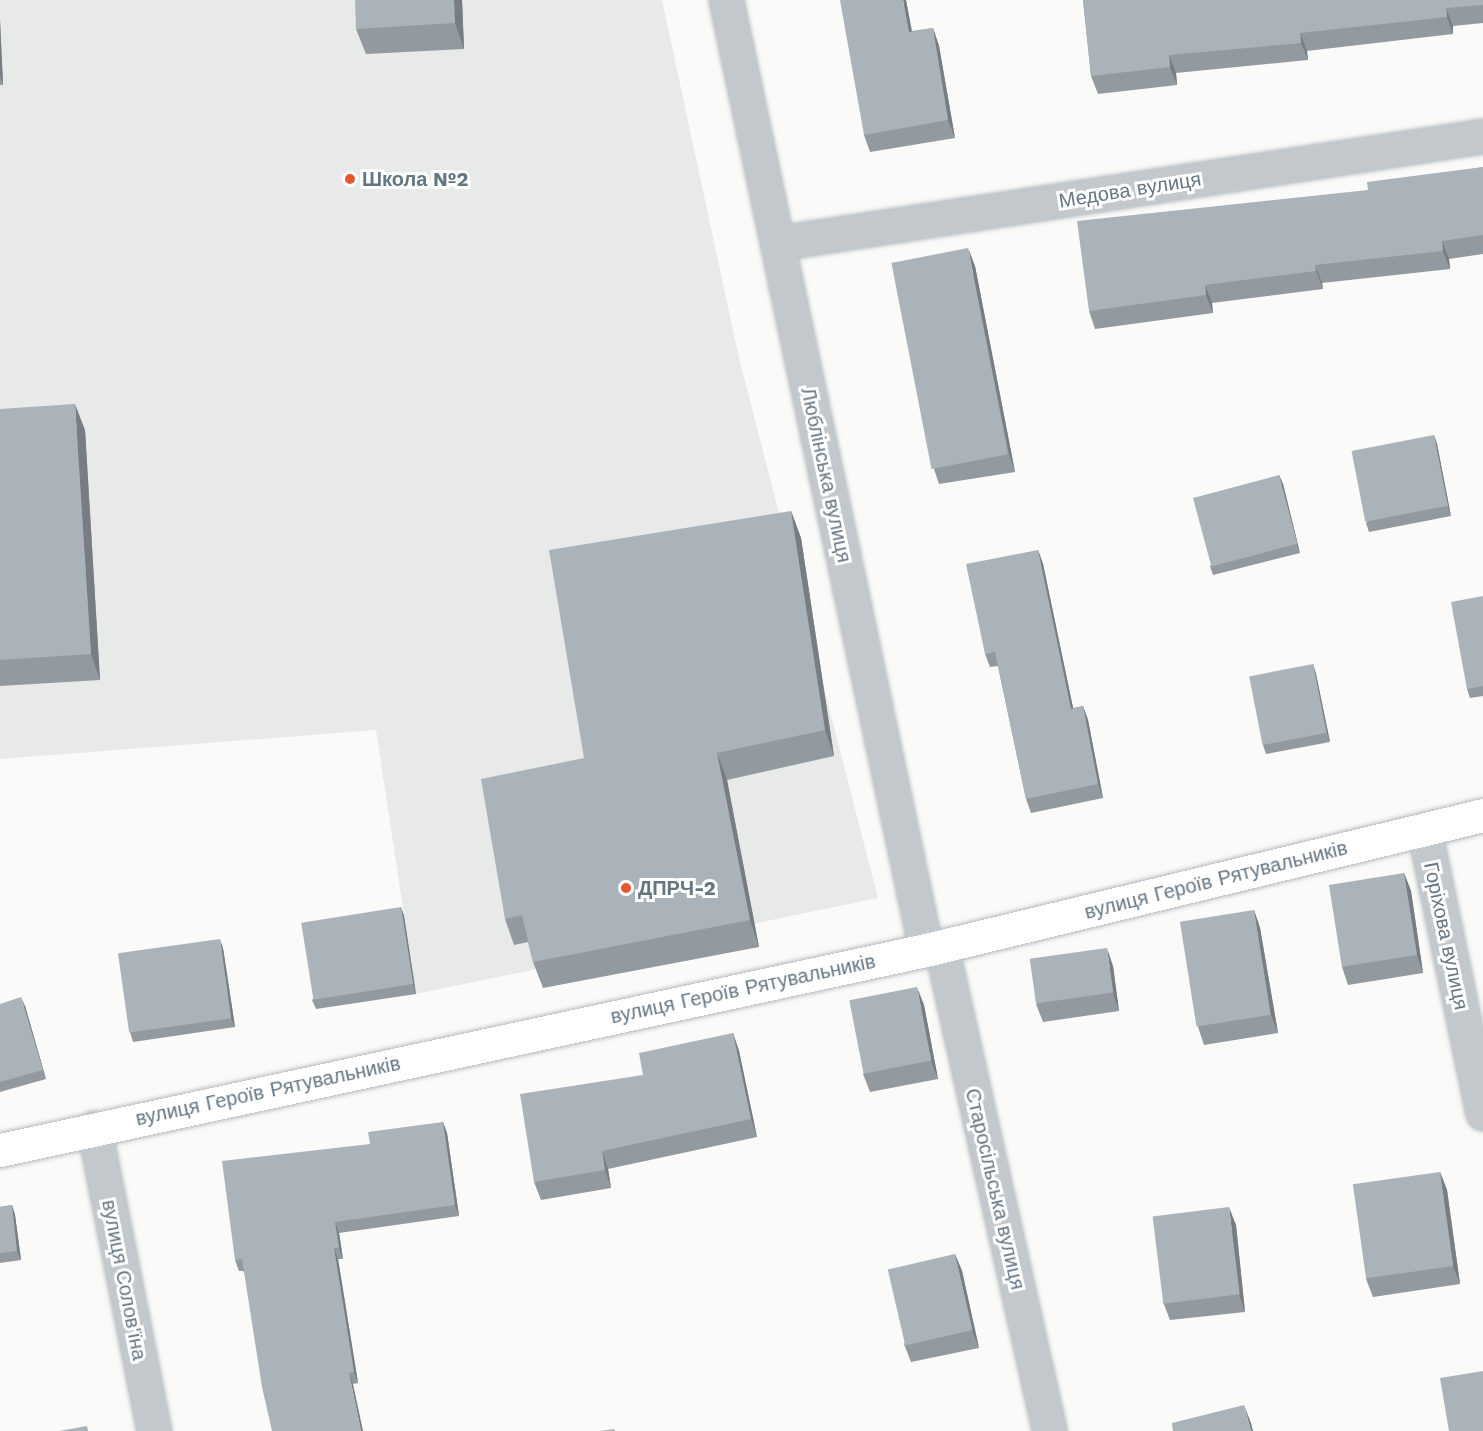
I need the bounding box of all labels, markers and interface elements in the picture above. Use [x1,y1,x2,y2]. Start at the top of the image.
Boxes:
place label: Школа №2 [362,167,468,191]
street label: Медова вулиця [1057,167,1203,213]
marker: Школа №2 [343,172,357,186]
street label: Люблінська вулиця [796,385,856,565]
street label: вулиця Героїв Рятувальників [1082,836,1350,924]
street label: Горіхова вулиця [1419,860,1473,1012]
place label: ДПРЧ-2 [638,876,716,900]
marker: ДПРЧ-2 [619,881,633,895]
street label: вулиця Героїв Рятувальників [608,949,878,1029]
street label: вулиця Героїв Рятувальників [133,1051,403,1131]
street label: Старосільська вулиця [960,1086,1030,1292]
street label: вулиця Солов'їна [97,1198,151,1362]

